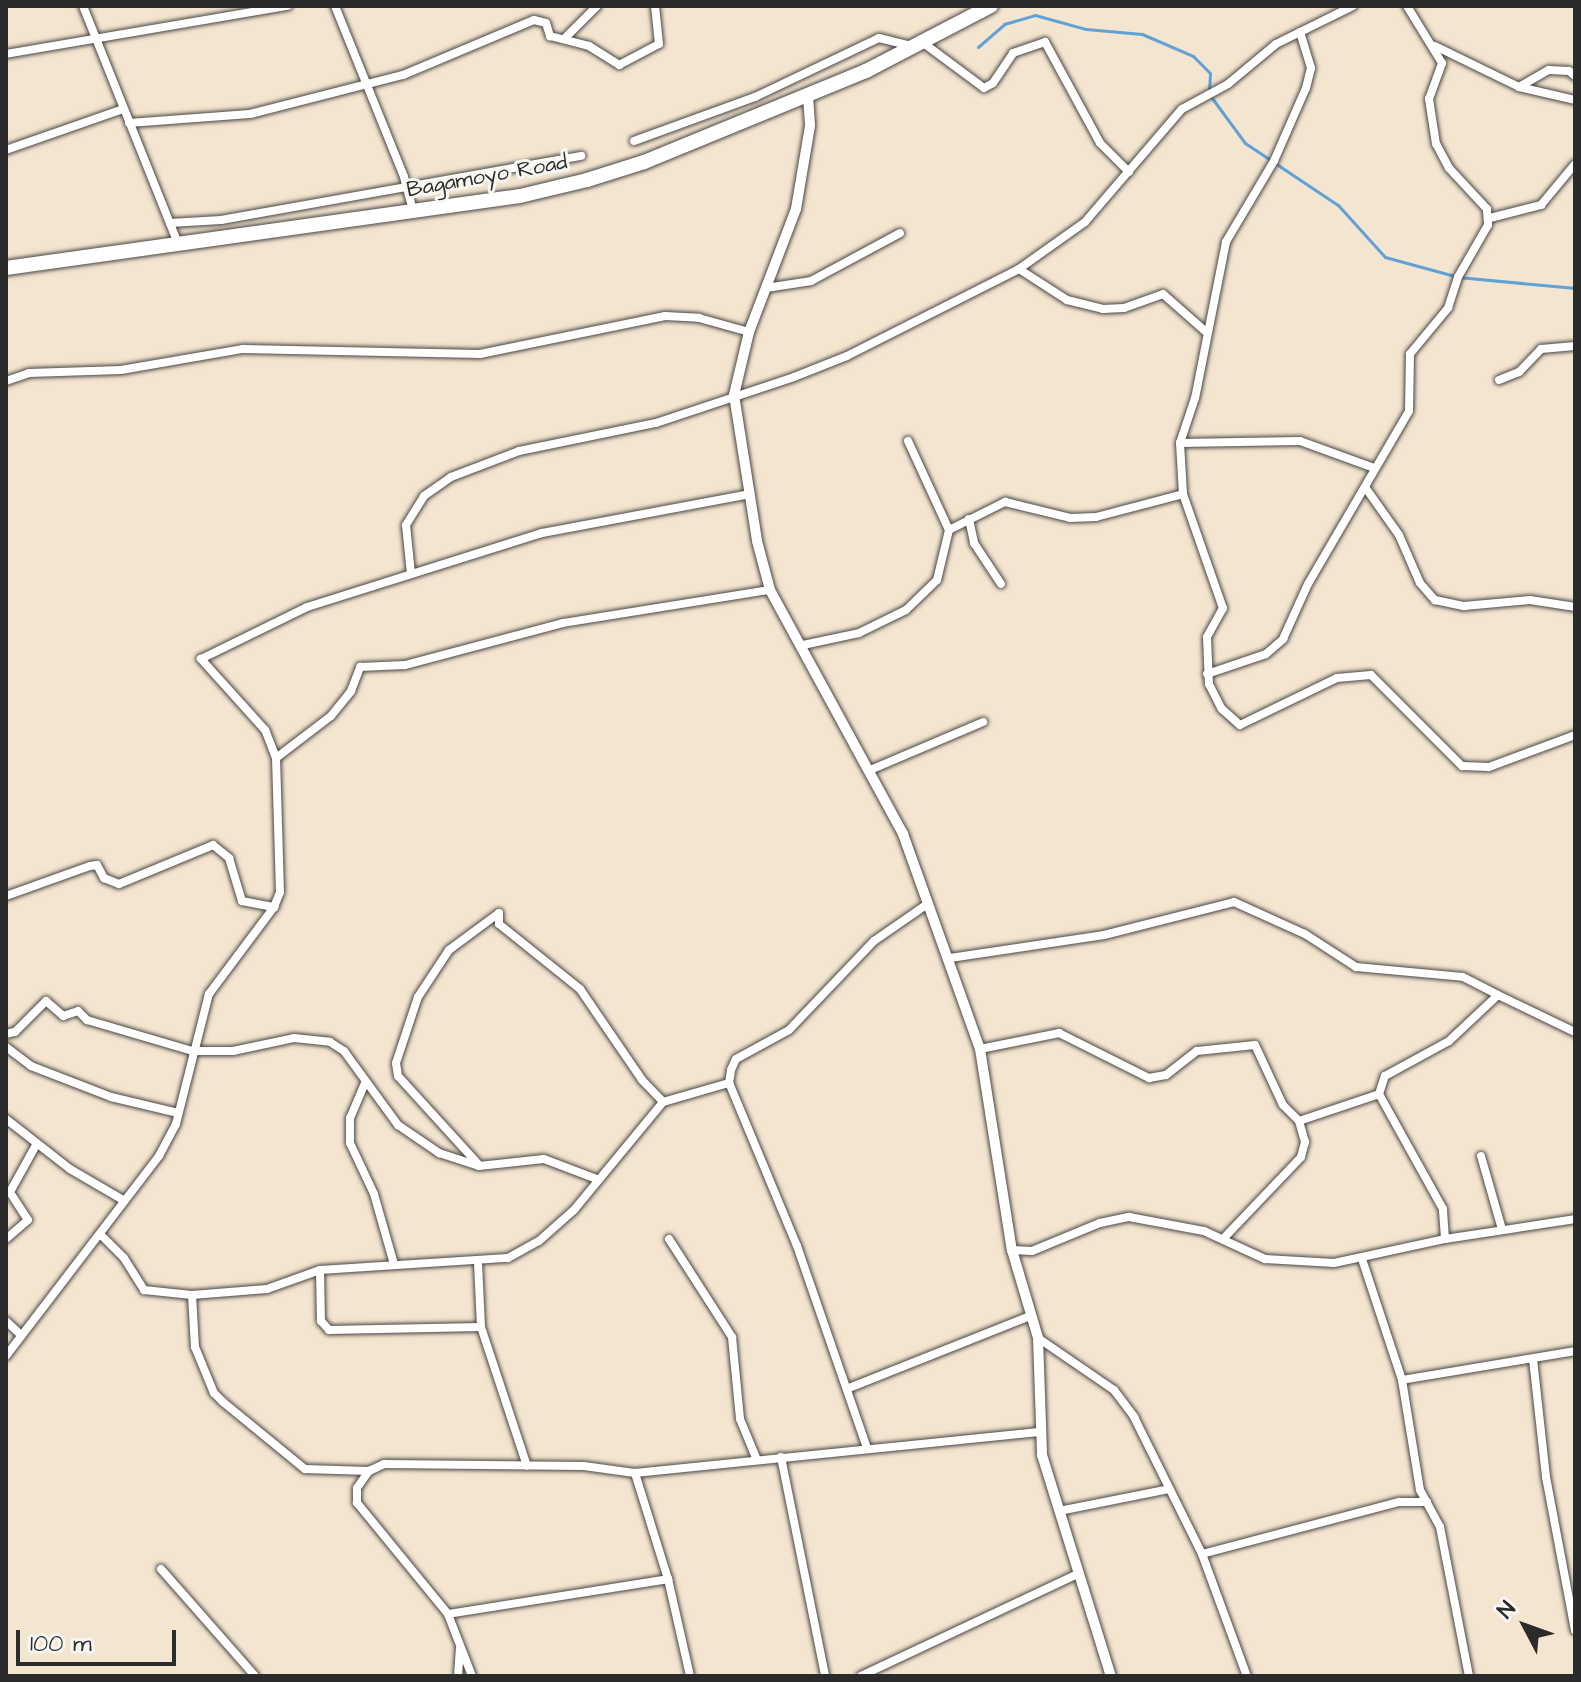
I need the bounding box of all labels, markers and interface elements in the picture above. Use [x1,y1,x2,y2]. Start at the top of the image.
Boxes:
street label: Bagamoyo Road [405,149,569,203]
north arrow [1485,1586,1565,1666]
text: N [1490,1595,1523,1625]
scale bar [20,1614,180,1664]
text: 100 m [30,1627,92,1661]

